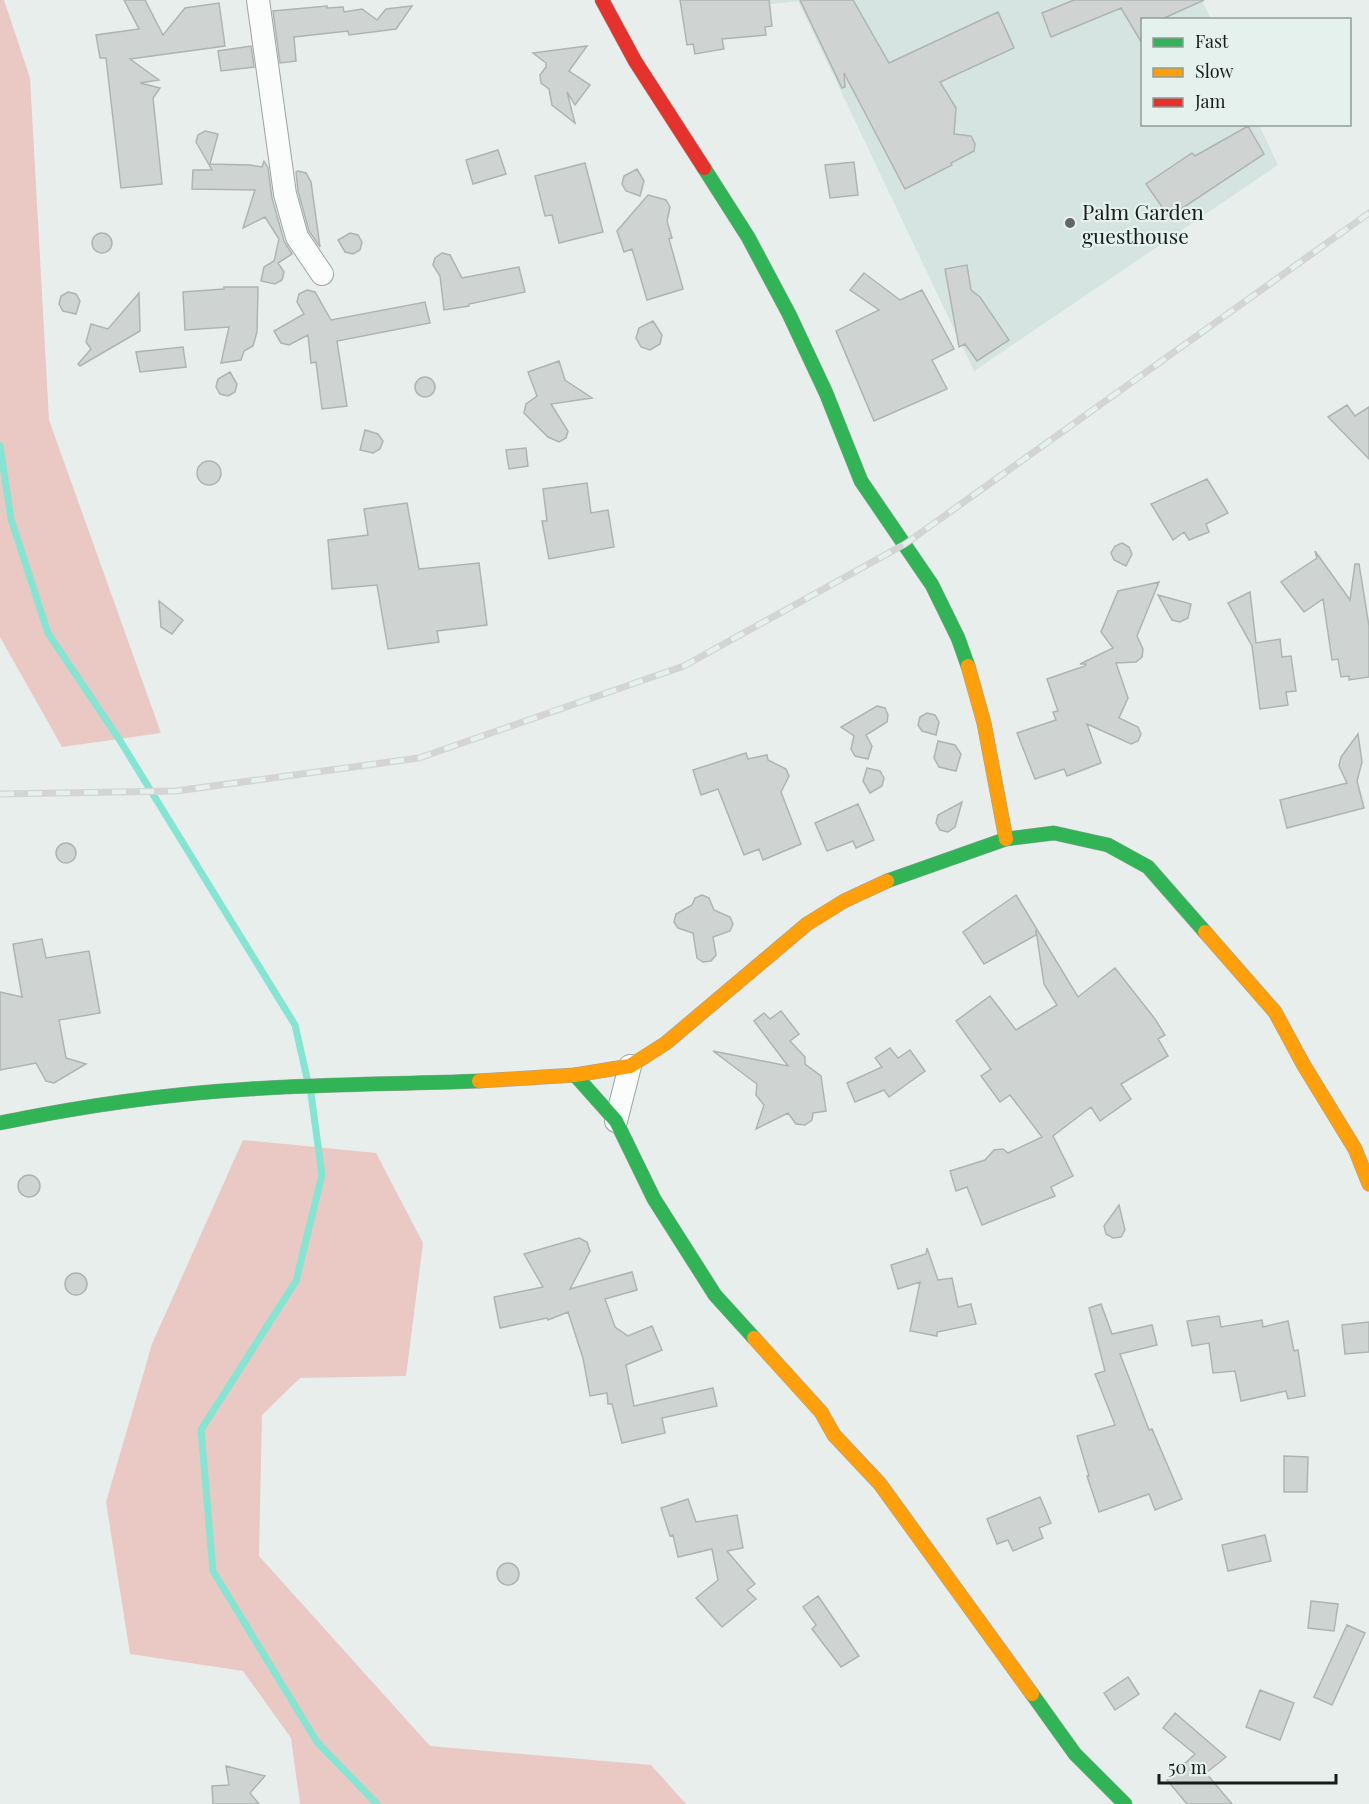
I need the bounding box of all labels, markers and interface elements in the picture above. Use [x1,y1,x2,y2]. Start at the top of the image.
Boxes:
legend [1141,18,1351,126]
text: Fast [1195,29,1229,53]
text: Slow [1195,59,1233,83]
text: Jam [1194,89,1225,113]
place label: Palm Garden guesthouse [1082,197,1204,249]
marker: Palm Garden guesthouse [1063,216,1077,230]
scale bar [1159,1747,1336,1785]
text: 50 m [1168,1755,1207,1779]

